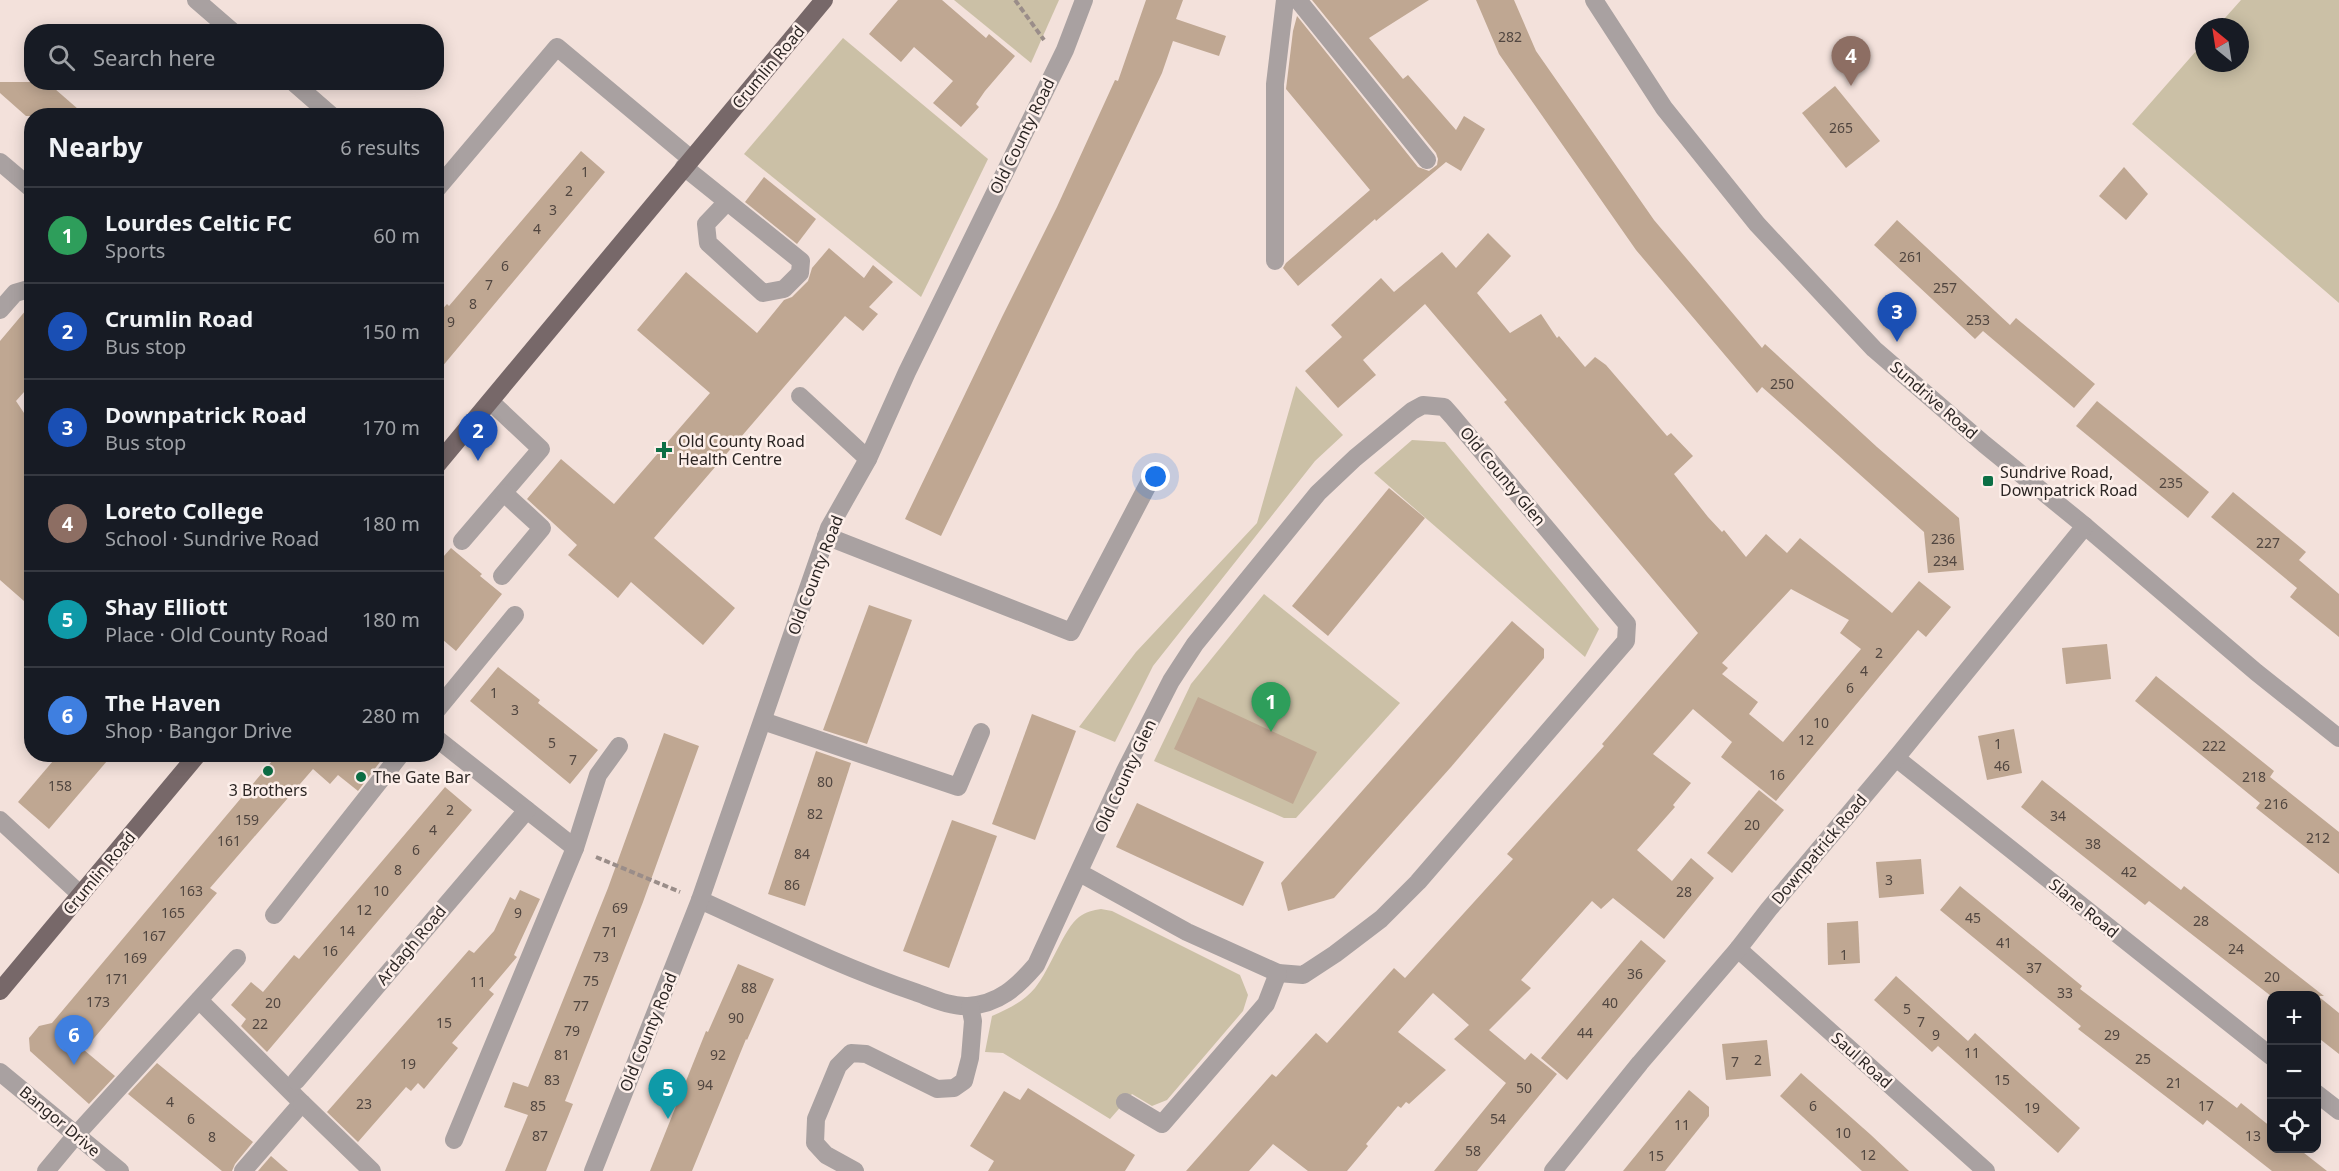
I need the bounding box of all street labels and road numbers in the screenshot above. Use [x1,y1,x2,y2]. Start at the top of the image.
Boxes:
street label: Crumlin Road [727,21,809,113]
street label: Old County Road [984,74,1060,198]
street label: Sundrive Road [1886,356,1982,444]
street label: Old County Glen [1455,422,1551,530]
street label: Old County Road [782,512,848,638]
street label: Old County Glen [1089,716,1161,836]
street label: Downpatrick Road [1766,789,1872,909]
street label: Crumlin Road [58,827,140,919]
street label: Slane Road [2045,873,2123,943]
street label: Ardagh Road [371,901,451,989]
street label: Old County Road [614,969,682,1095]
street label: Saul Road [1827,1027,1897,1093]
street label: Bangor Drive [15,1081,105,1161]

